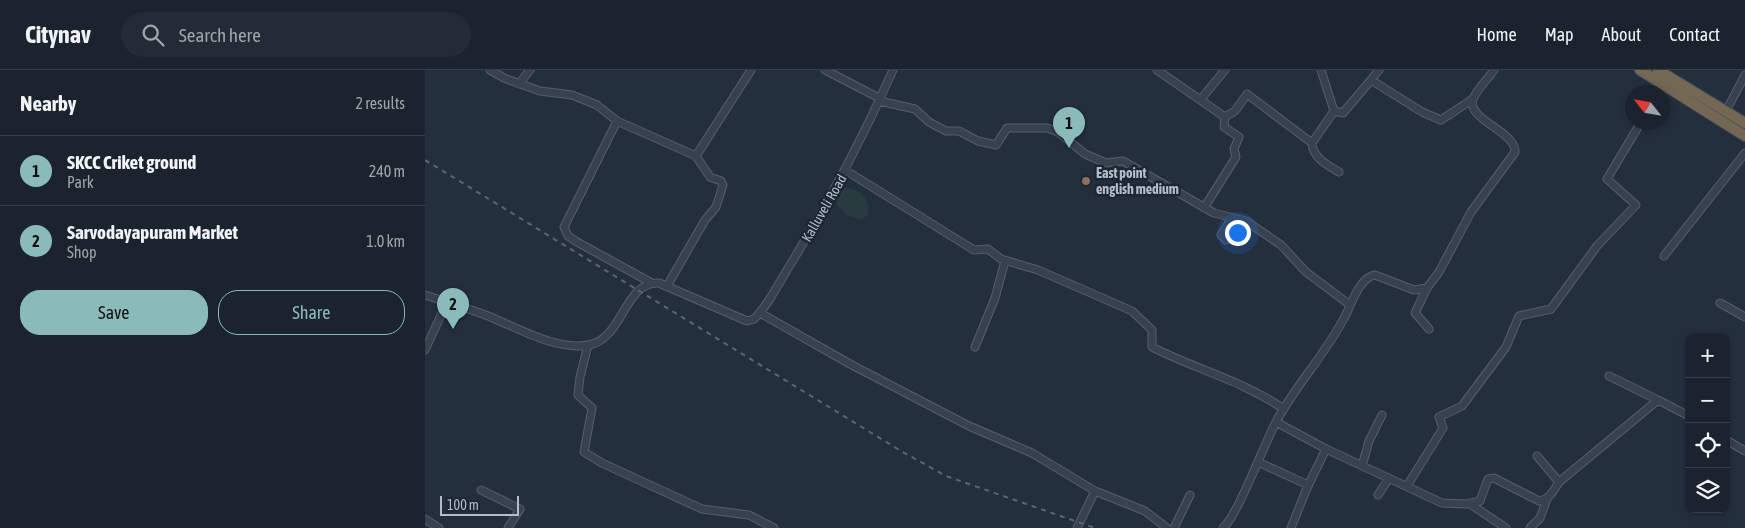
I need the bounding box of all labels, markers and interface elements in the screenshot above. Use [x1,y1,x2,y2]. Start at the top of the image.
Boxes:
search box [121,12,471,57]
text: Citynav [25,21,91,48]
icon: search [139,21,167,49]
text: Search here [179,24,261,46]
text: Home [1477,24,1517,45]
text: Map [1545,24,1574,45]
text: About [1602,24,1641,45]
text: Contact [1669,24,1720,45]
north arrow [1625,85,1670,130]
text: Nearby [20,91,76,115]
text: 2 results [355,94,405,112]
pin: 1 [1053,107,1085,148]
text: SKCC Criket ground [67,151,196,173]
text: 1 [32,162,40,180]
text: 240 m [369,162,405,180]
place label: East point english medium [1096,165,1179,197]
street label: Kalluveli Road [798,172,850,244]
text: Park [67,173,94,191]
marker: East point english medium [1080,175,1092,187]
your location [1225,220,1251,246]
text: Sarvodayapuram Market [67,221,238,243]
text: 2 [32,232,40,250]
text: 1.0 km [366,232,405,250]
text: Shop [67,243,97,261]
pin: 2 [437,288,469,329]
button: Save [20,290,208,335]
button: Share [218,290,405,335]
map controls [1685,333,1730,513]
button: + [1685,333,1730,378]
button: − [1685,378,1730,423]
button: locate [1685,423,1730,468]
button: layers [1685,468,1730,513]
scale bar [440,493,519,516]
text: 100 m [447,497,479,513]

